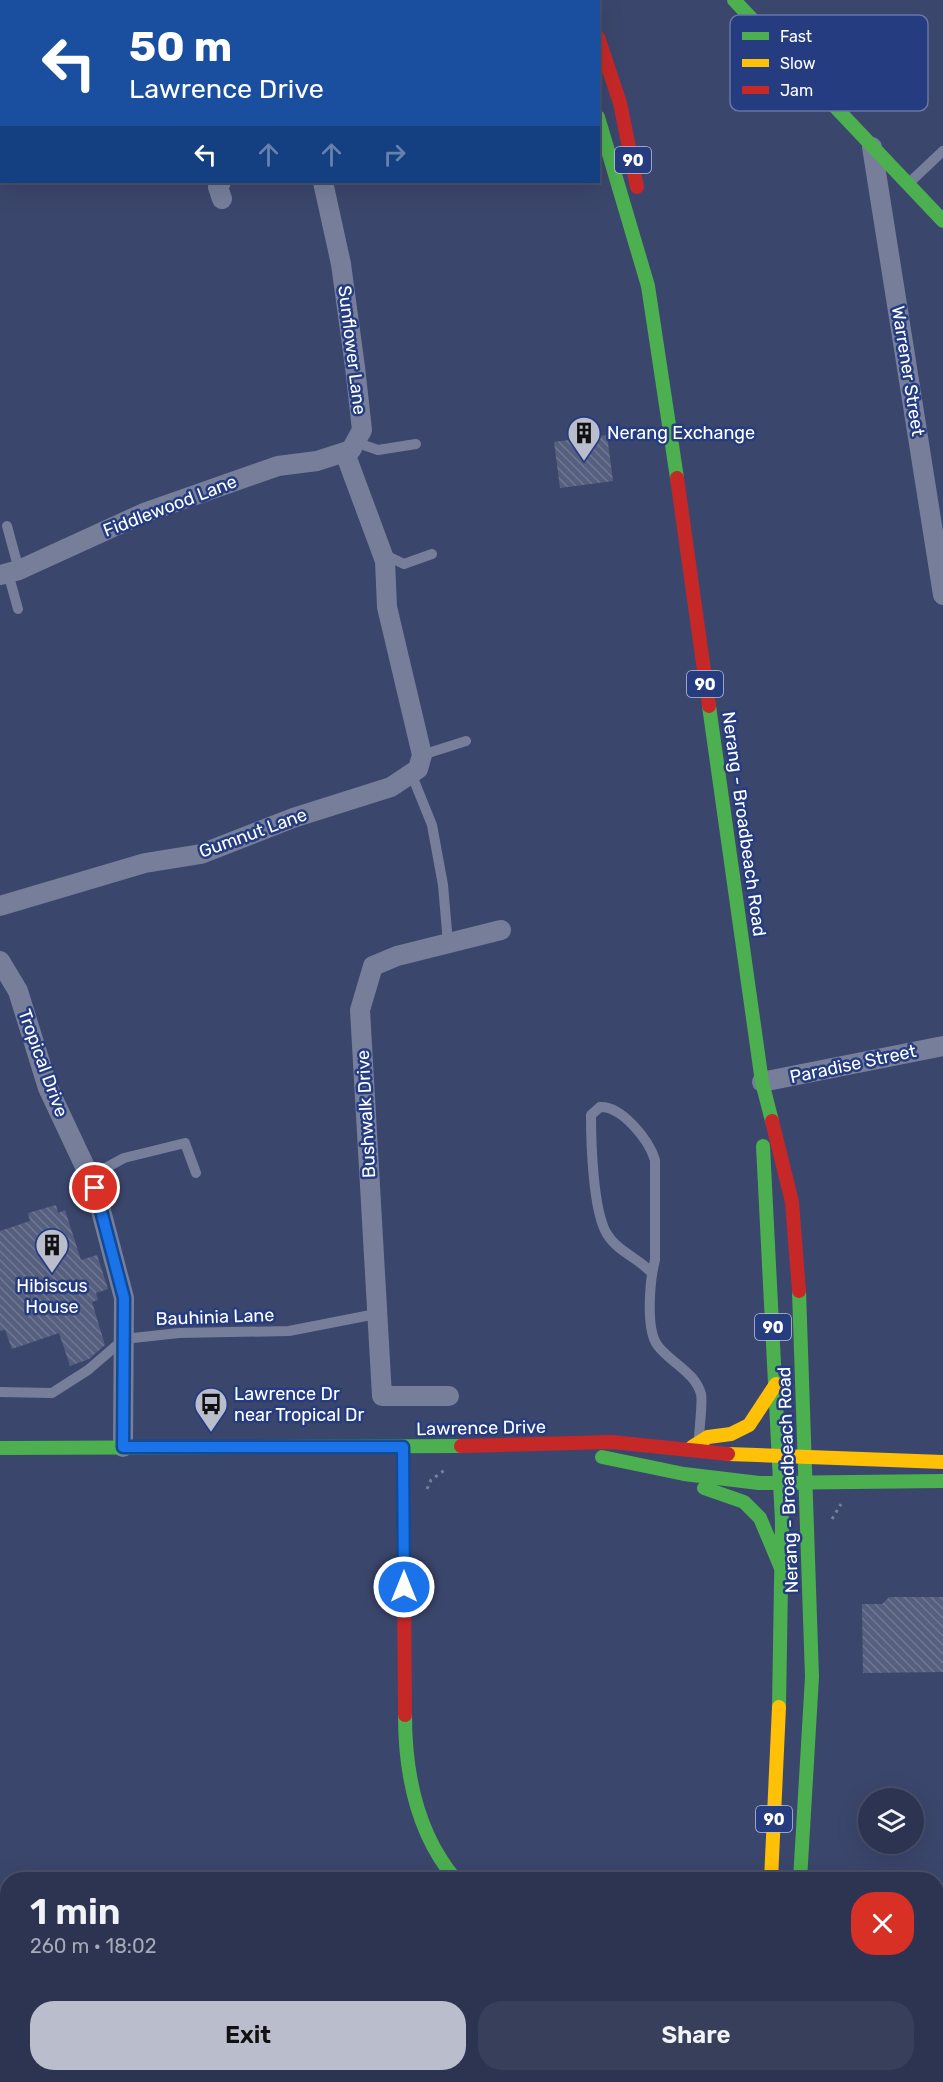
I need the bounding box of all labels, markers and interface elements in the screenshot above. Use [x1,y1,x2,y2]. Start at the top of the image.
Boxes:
legend [730,15,928,111]
text: 50 m [129,22,232,72]
icon: left [30,24,108,102]
text: Fast [780,27,812,46]
text: Slow [780,54,816,73]
text: Lawrence Drive [129,73,324,105]
text: Jam [780,81,813,100]
icon: left [189,138,222,171]
icon: ahead [252,138,285,171]
icon: ahead [315,138,348,171]
icon: right [378,138,411,171]
road number: 90 [615,147,651,173]
street label: Sunflower Lane [333,284,371,416]
street label: Warrener Street [887,304,929,438]
building icon: Nerang Exchange [566,415,602,462]
place label: Nerang Exchange [607,422,755,444]
street label: Fiddlewood Lane [100,470,240,542]
road number: 90 [687,671,723,697]
street label: Nerang - Broadbeach Road [717,710,771,938]
street label: Gumnut Lane [196,803,310,863]
street label: Tropical Drive [13,1006,73,1120]
street label: Paradise Street [788,1040,918,1088]
street label: Bushwalk Drive [352,1049,380,1179]
pin [69,1162,120,1213]
icon: arrive [78,1171,111,1204]
building icon: Hibiscus House [34,1227,70,1274]
place label: Hibiscus House [16,1275,88,1318]
street label: Bauhinia Lane [155,1304,275,1330]
road number: 90 [755,1314,791,1340]
street label: Nerang - Broadbeach Road [773,1366,803,1594]
place label: Lawrence Dr near Tropical Dr [234,1383,364,1426]
bus stop icon: Lawrence Dr near Tropical Dr [193,1386,229,1433]
street label: Lawrence Drive [416,1416,546,1440]
position arrow [372,1555,436,1619]
map controls [858,1788,924,1854]
button: layers [858,1788,924,1854]
road number: 90 [756,1806,792,1832]
text: 1 min [30,1890,121,1933]
button: close [851,1892,914,1955]
text: 260 m · 18:02 [30,1934,156,1958]
button: Exit [30,2001,466,2070]
button: Share [478,2001,914,2070]

